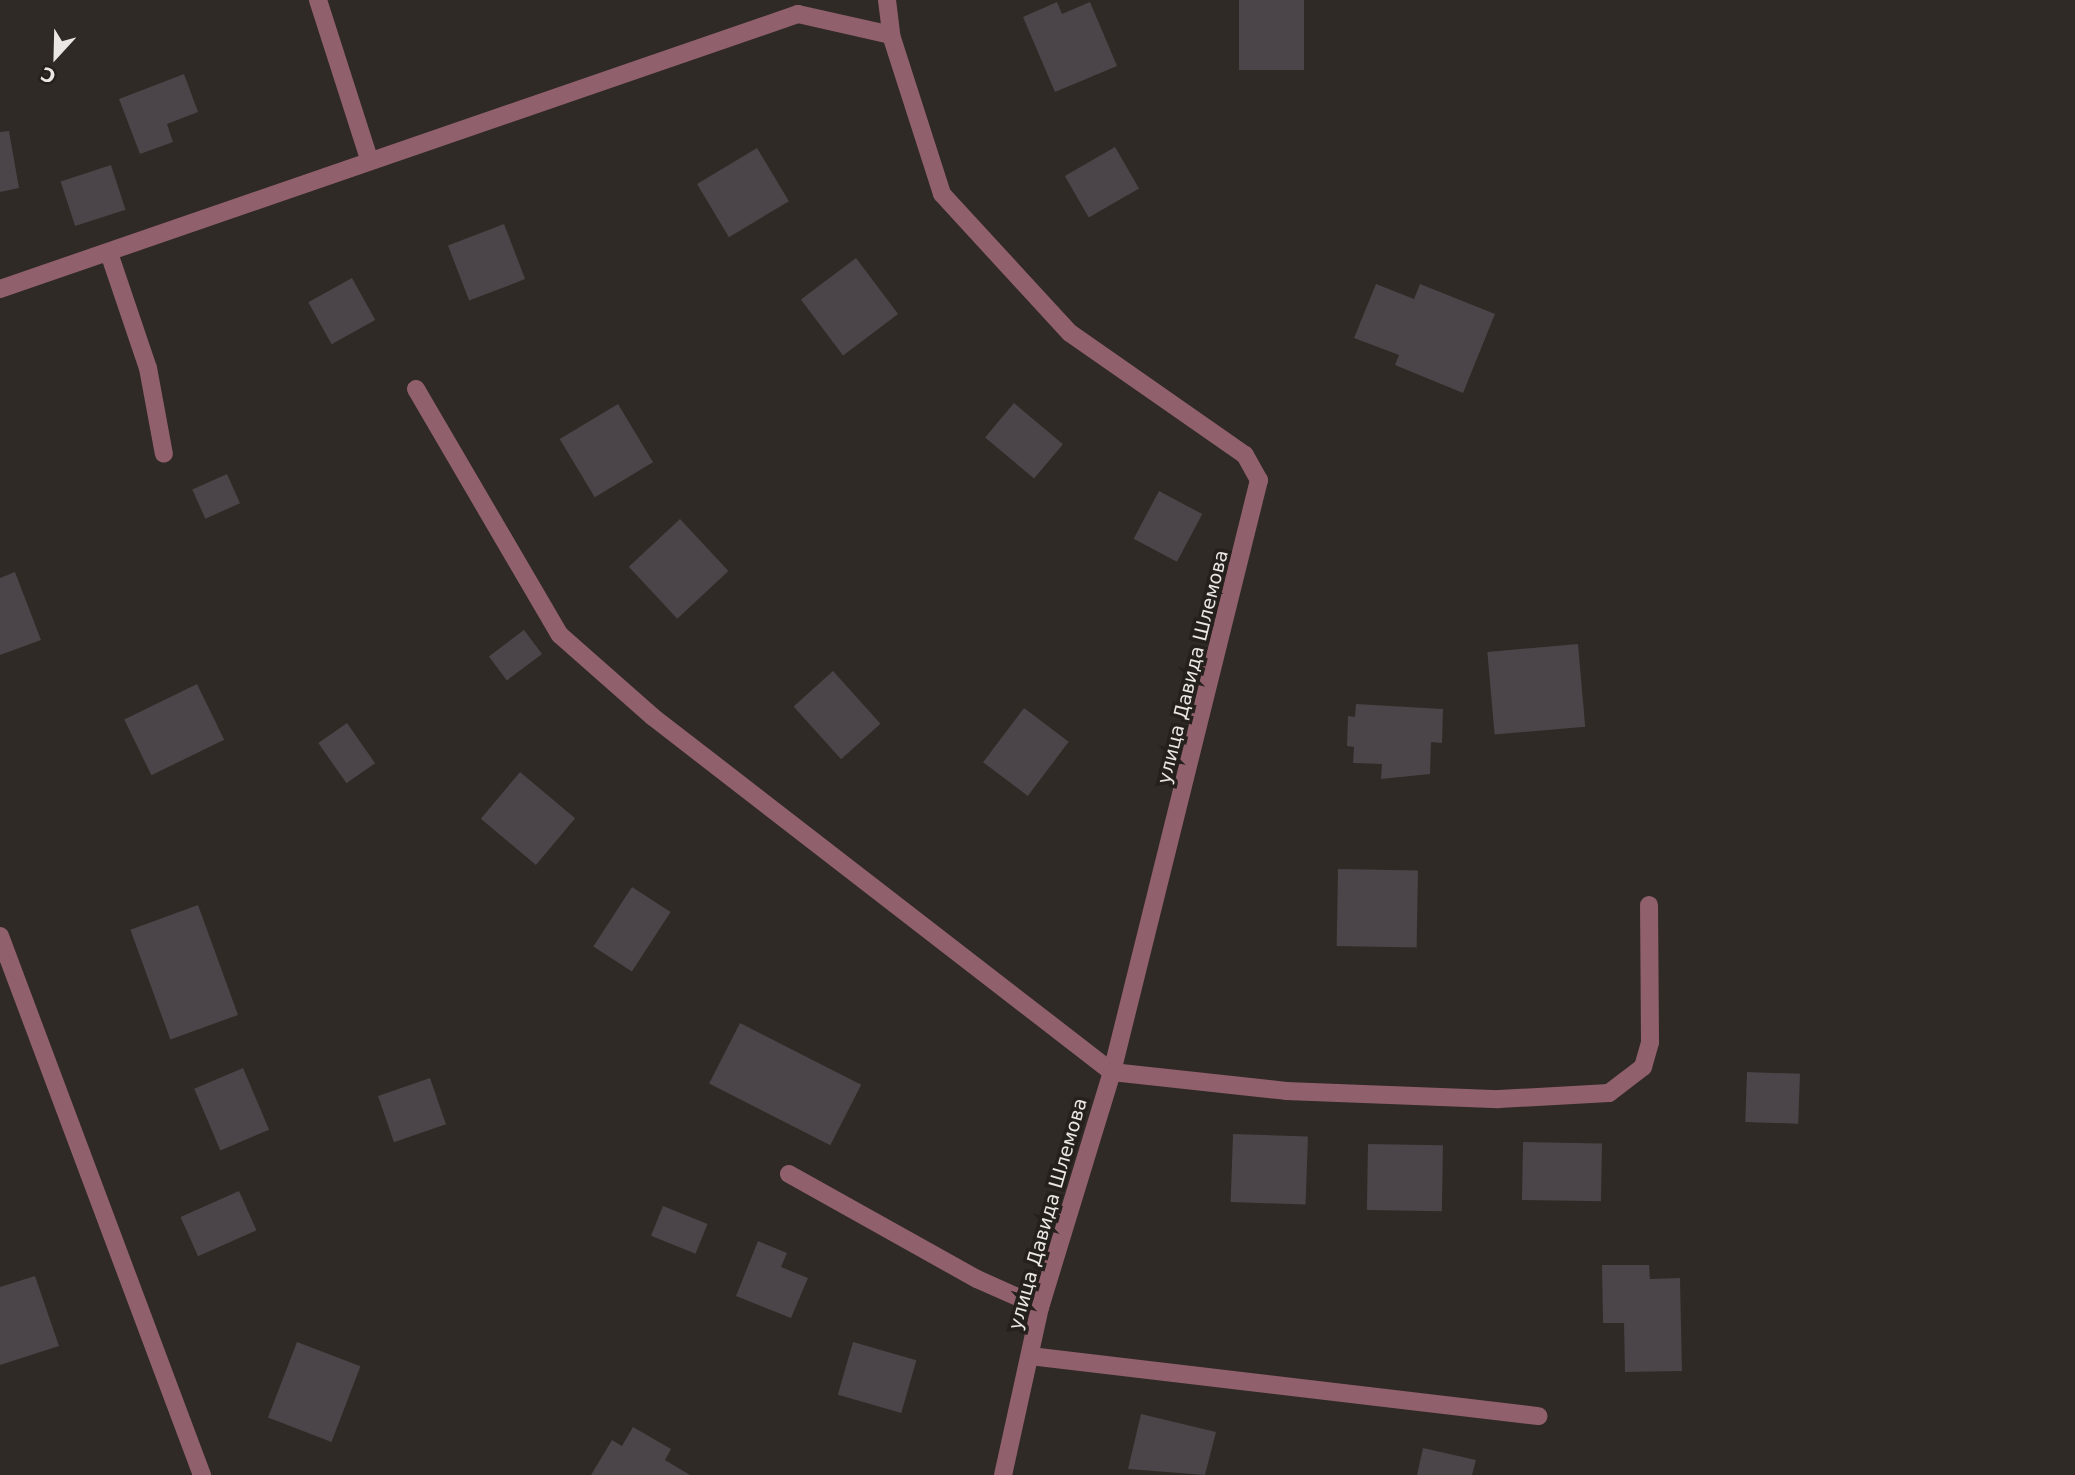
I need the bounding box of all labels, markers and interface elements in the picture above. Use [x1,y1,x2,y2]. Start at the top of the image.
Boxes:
north arrow [21,21,91,91]
text: С [38,63,59,88]
street label: улица Давида Шлемова [1153,548,1233,786]
street label: улица Давида Шлемова [1004,1095,1092,1333]

